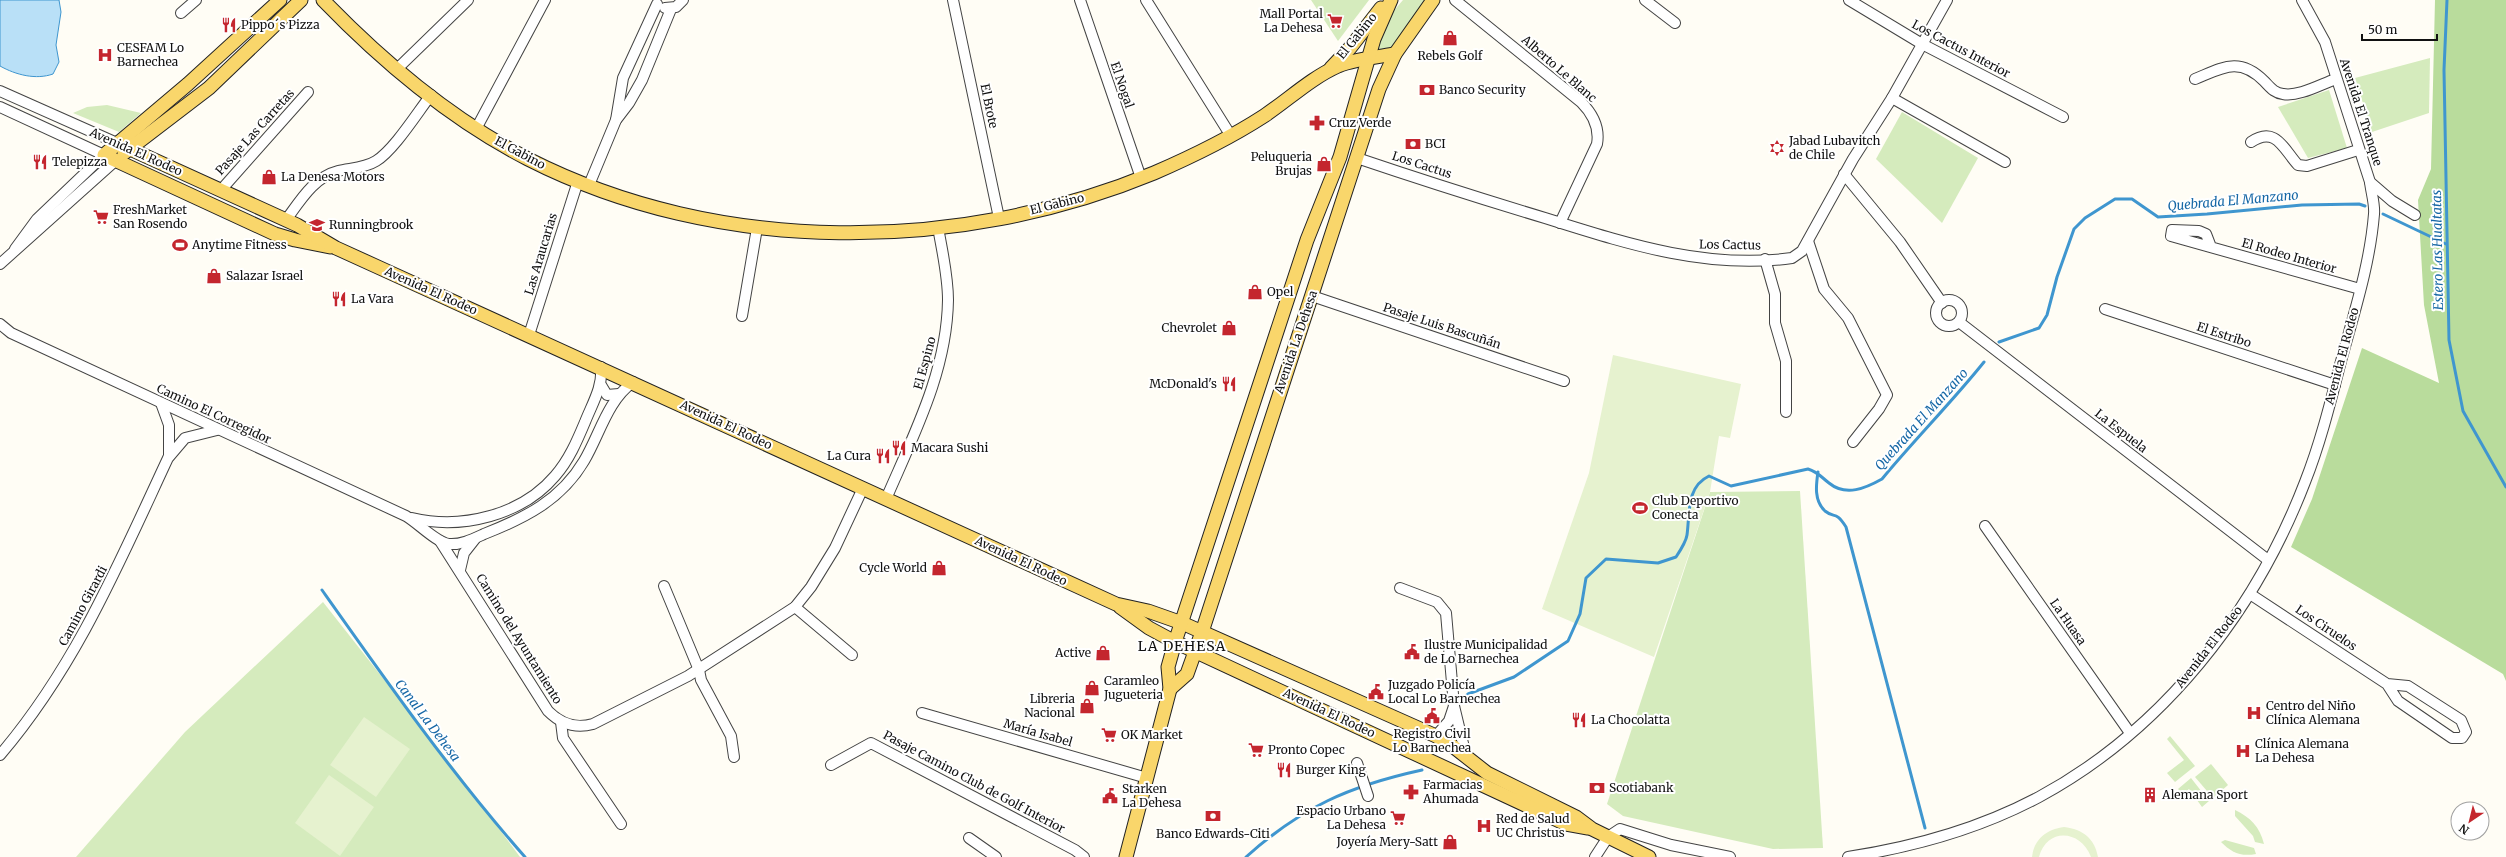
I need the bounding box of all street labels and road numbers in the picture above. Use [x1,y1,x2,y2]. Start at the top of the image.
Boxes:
street label: El Gabino [1333,9,1380,62]
street label: Los Cactus Interior [1910,16,2013,81]
street label: Alberto Le Blanc [1518,31,1600,105]
street label: Avenida El Tranque [2337,55,2386,168]
street label: El Nogal [1108,60,1137,110]
street label: El Brote [977,82,1002,130]
street label: Pasaje Las Carretas [212,85,297,178]
street label: Avenida El Rodeo [87,124,185,179]
street label: El Gabino [492,133,548,172]
street label: Los Cactus [1390,148,1454,181]
street label: El Gabino [1028,190,1086,217]
street label: Las Araucarias [521,211,560,297]
street label: El Rodeo Interior [2240,235,2339,276]
street label: Los Cactus [1699,236,1761,253]
street label: Avenida El Rodeo [382,263,480,318]
street label: Avenida La Dehesa [1270,288,1320,396]
street label: Pasaje Luis Bascuñán [1381,299,1503,352]
street label: Avenida El Rodeo [2321,306,2362,407]
street label: El Estribo [2195,319,2253,350]
street label: El Espino [910,335,939,391]
street label: Camino El Corregidor [155,380,274,447]
street label: Avenida El Rodeo [677,396,775,452]
street label: La Espuela [2092,406,2151,456]
street label: Avenida El Rodeo [972,532,1070,588]
street label: Camino Girardi [55,563,110,648]
street label: Camino del Ayuntamiento [473,571,566,706]
street label: La Huasa [2047,596,2090,648]
street label: Los Ciruelos [2293,602,2360,654]
street label: Avenida El Rodeo [2171,603,2245,691]
street label: Avenida El Rodeo [1280,684,1378,740]
street label: María Isabel [1002,716,1075,750]
street label: Pasaje Camino Club de Golf Interior [881,727,1068,836]

